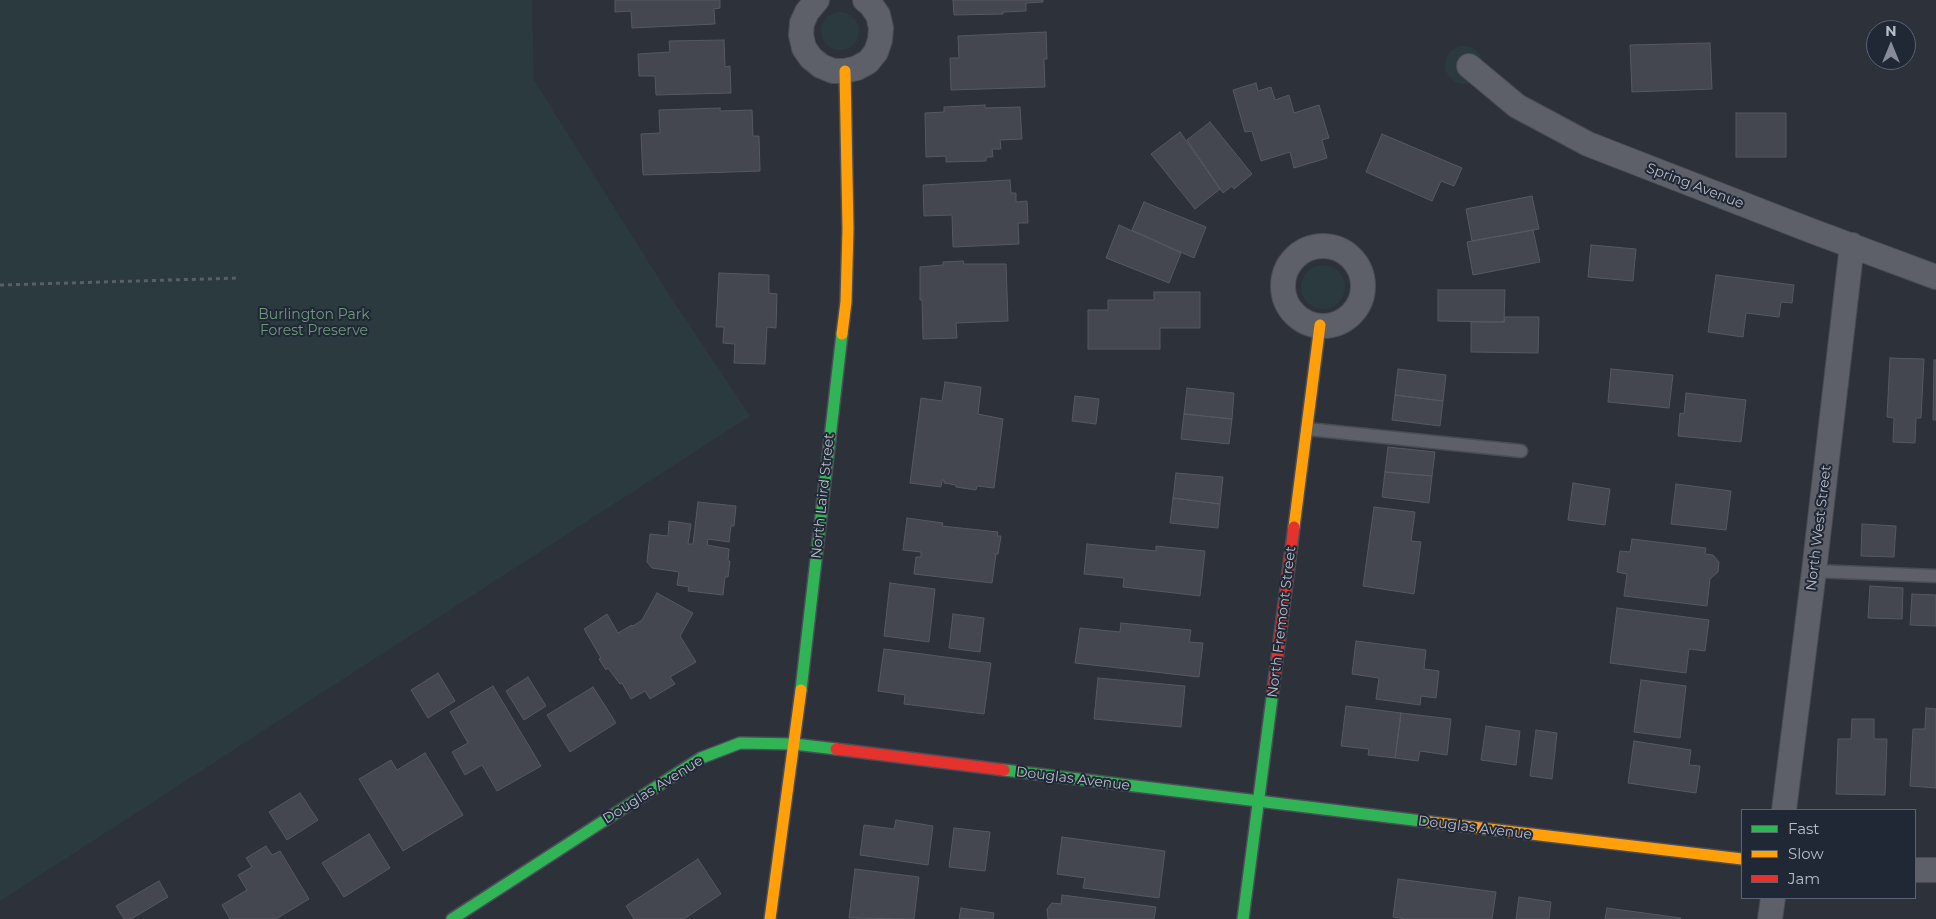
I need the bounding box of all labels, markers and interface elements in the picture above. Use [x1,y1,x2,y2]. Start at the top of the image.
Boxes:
north arrow [1866,20,1916,70]
text: N [1885,22,1897,40]
street label: Spring Avenue [1644,160,1746,212]
park label: Burlington Park Forest Preserve [258,307,370,340]
street label: North Laird Street [808,432,838,560]
street label: North West Street [1803,464,1835,592]
street label: North Fremont Street [1264,545,1300,699]
street label: Douglas Avenue [600,752,706,828]
street label: Douglas Avenue [1015,764,1131,794]
legend [1741,809,1916,899]
street label: Douglas Avenue [1417,813,1533,843]
text: Fast [1788,819,1819,838]
text: Slow [1788,844,1824,863]
text: Jam [1788,869,1820,888]

